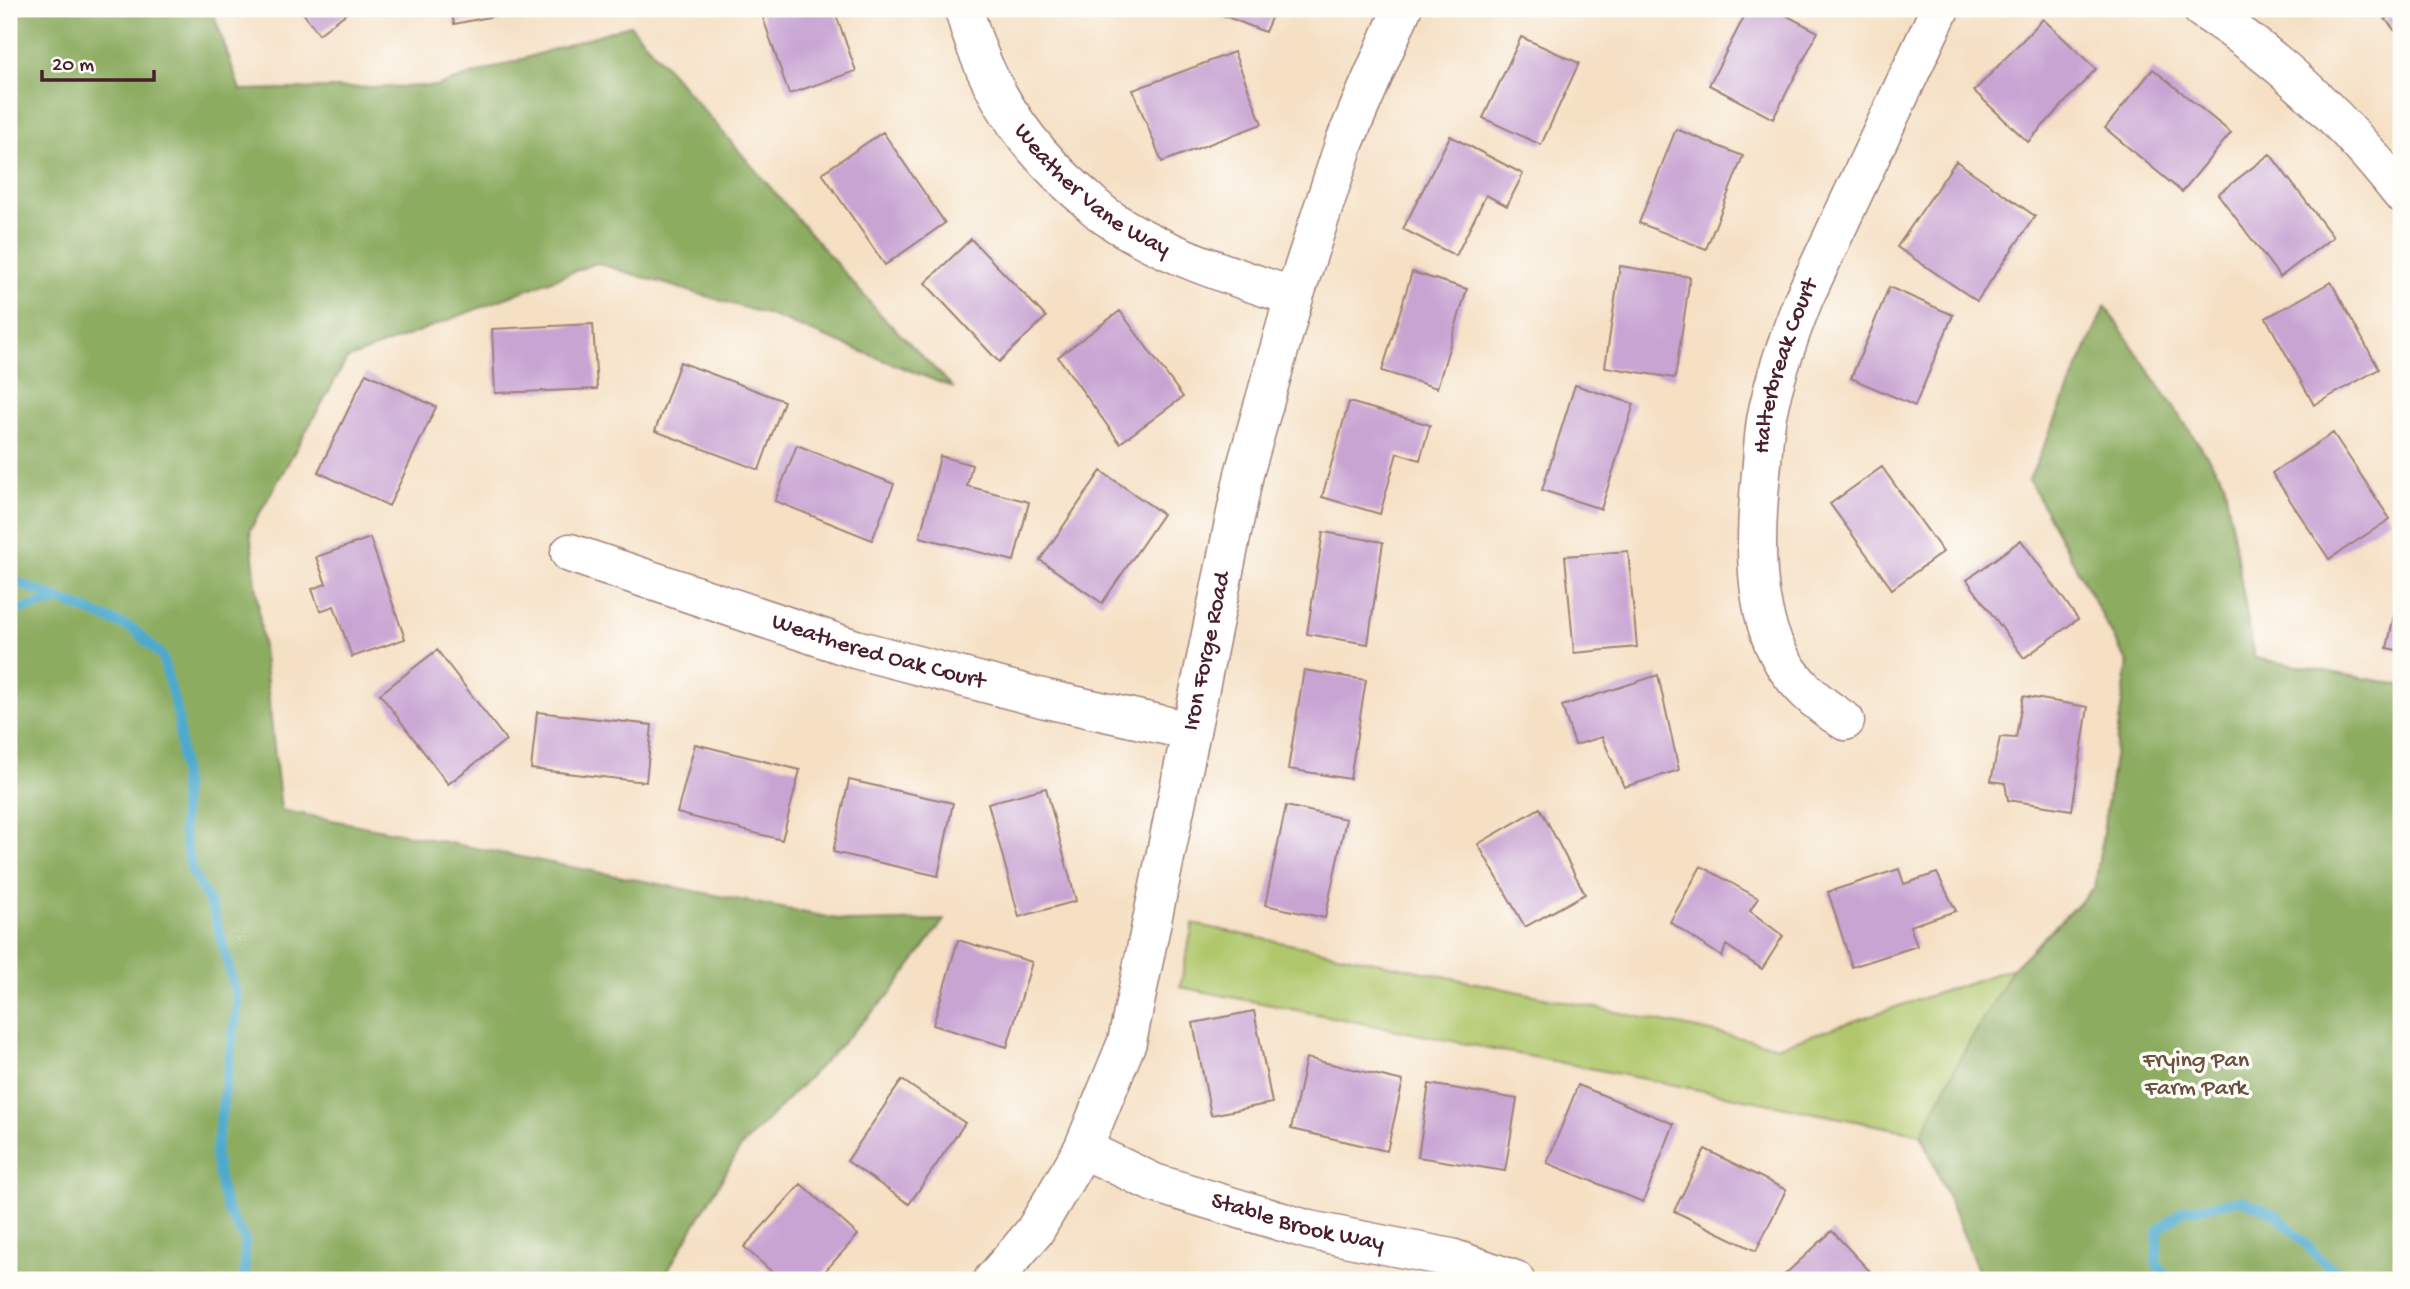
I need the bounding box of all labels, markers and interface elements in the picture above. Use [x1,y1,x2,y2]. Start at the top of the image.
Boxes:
scale bar [42,38,154,82]
text: 20 m [52,54,94,79]
street label: Weather Vane Way [1007,118,1175,264]
street label: Halterbreak Court [1748,272,1826,455]
street label: Iron Forge Road [1177,568,1238,733]
street label: Weathered Oak Court [768,607,990,697]
park label: Frying Pan Farm Park [2142,1047,2250,1104]
street label: Stable Brook Way [1207,1187,1387,1259]

